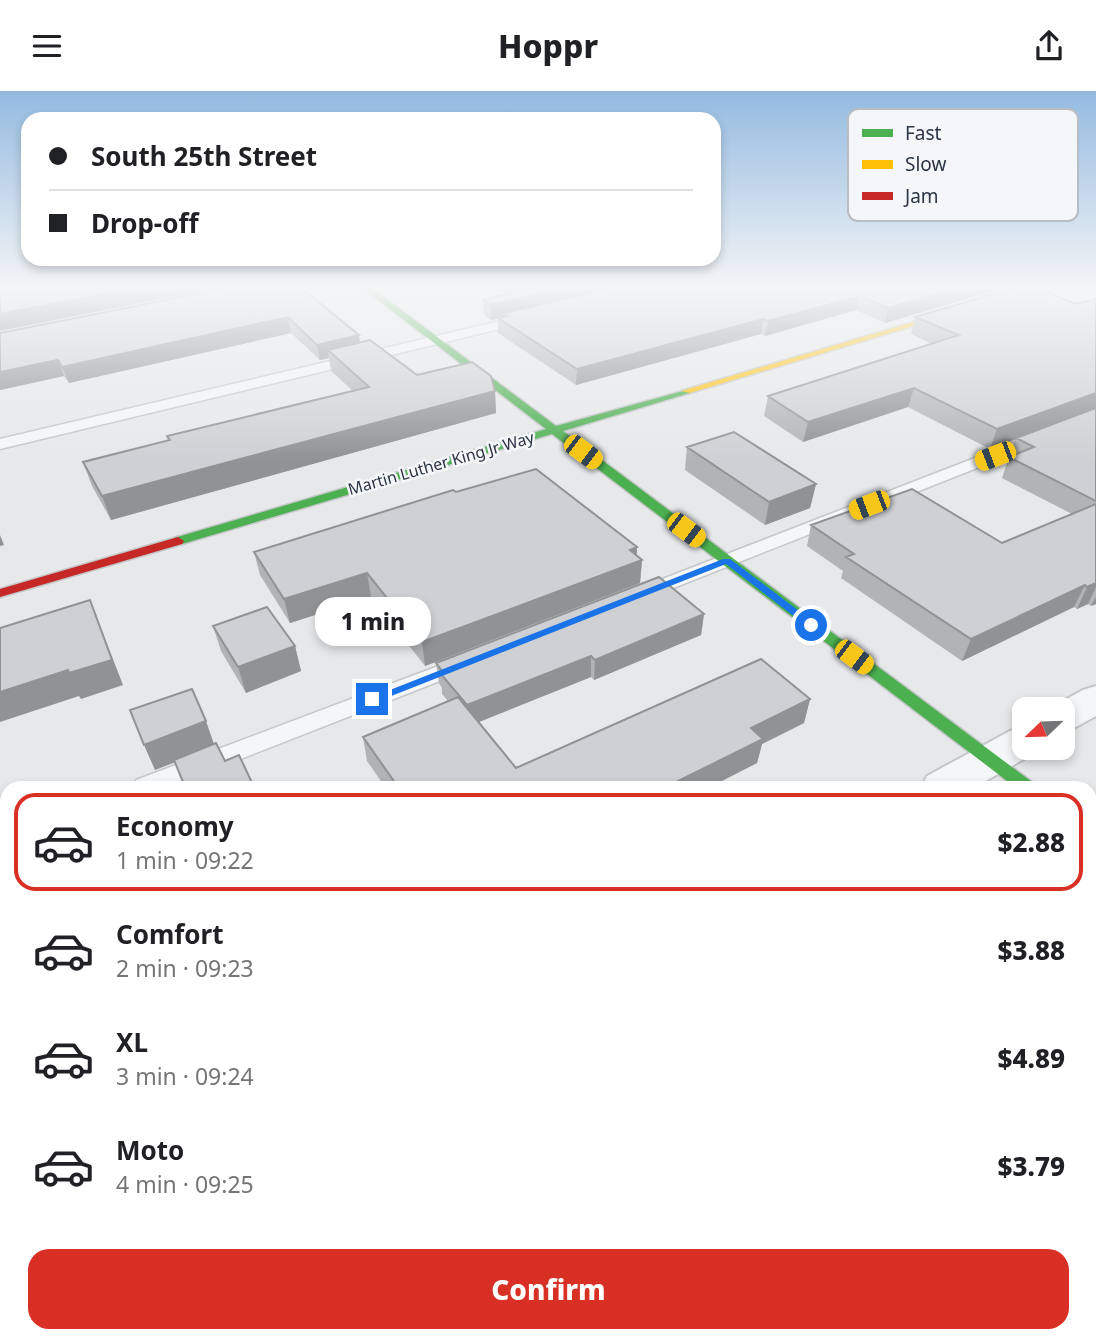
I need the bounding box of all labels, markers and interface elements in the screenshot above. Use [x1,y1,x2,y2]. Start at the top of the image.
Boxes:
text: Hoppr [498,24,598,67]
icon: menu [28,27,66,65]
icon: share [1030,27,1068,65]
legend [848,109,1078,221]
text: Fast [905,120,942,146]
text: South 25th Street [91,138,317,174]
text: Slow [905,151,946,177]
text: Jam [903,183,939,209]
text: Drop-off [91,205,198,241]
street label: Martin Luther King Jr Way [345,426,537,500]
car [560,431,607,473]
car [972,439,1019,473]
car [846,488,893,522]
car [663,509,710,551]
callout: 1 min [314,597,430,647]
text: 1 min [341,605,405,637]
route start [795,609,827,641]
car [831,636,878,678]
route end [356,683,388,715]
north arrow [1012,697,1074,759]
map controls [1012,697,1075,760]
text: Economy [116,808,234,844]
icon: car [32,811,95,874]
text: $2.88 [998,824,1065,860]
text: 1 min · 09:22 [116,844,254,876]
text: Comfort [116,916,224,952]
icon: car [32,919,95,982]
text: $3.88 [998,932,1065,968]
text: 2 min · 09:23 [116,952,254,984]
text: XL [116,1024,148,1060]
icon: car [32,1027,95,1090]
text: $4.89 [998,1040,1065,1076]
text: 3 min · 09:24 [116,1060,254,1092]
text: Moto [116,1132,184,1168]
icon: car [32,1135,95,1198]
text: $3.79 [998,1148,1065,1184]
text: 4 min · 09:25 [116,1168,254,1200]
button: Confirm [28,1249,1069,1329]

